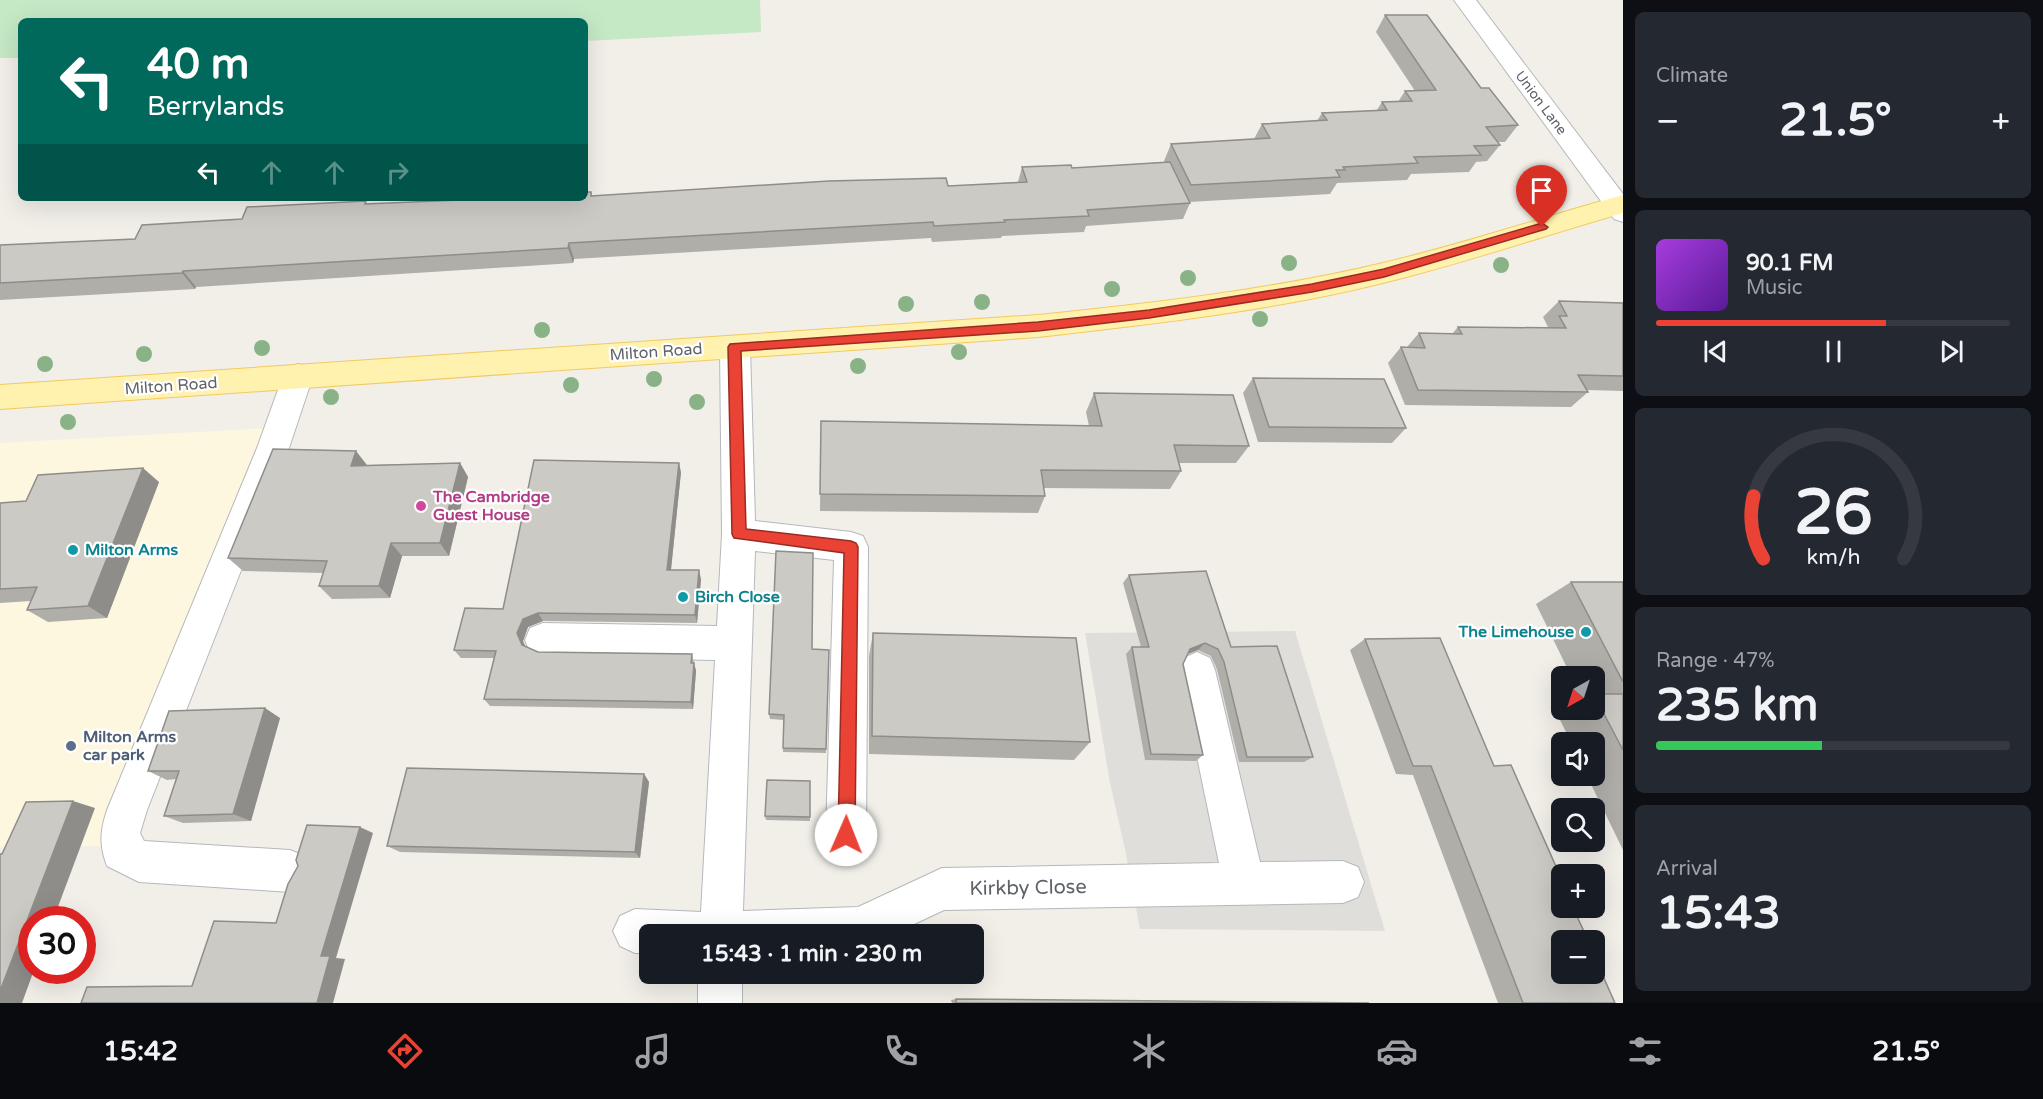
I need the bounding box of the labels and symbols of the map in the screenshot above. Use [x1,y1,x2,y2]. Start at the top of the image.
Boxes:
street label: Union Lane [1512,68,1571,138]
pin [1516,165,1567,227]
street label: Milton Road [609,339,703,365]
street label: Milton Road [124,373,218,399]
place label: The Cambridge Guest House [432,487,550,525]
marker: The Cambridge Guest House [414,499,428,513]
place label: Milton Arms [85,540,179,560]
marker: Milton Arms [66,543,80,557]
place label: Birch Close [695,587,780,607]
marker: Birch Close [676,590,690,604]
place label: The Limehouse [1457,622,1574,642]
marker: The Limehouse [1579,625,1593,639]
north arrow [1551,666,1605,720]
place label: Milton Arms car park [83,727,177,765]
marker: Milton Arms car park [64,739,78,753]
position arrow [814,803,878,867]
street label: Kirkby Close [969,875,1087,901]
speed limit sign: 30 [18,906,96,984]

